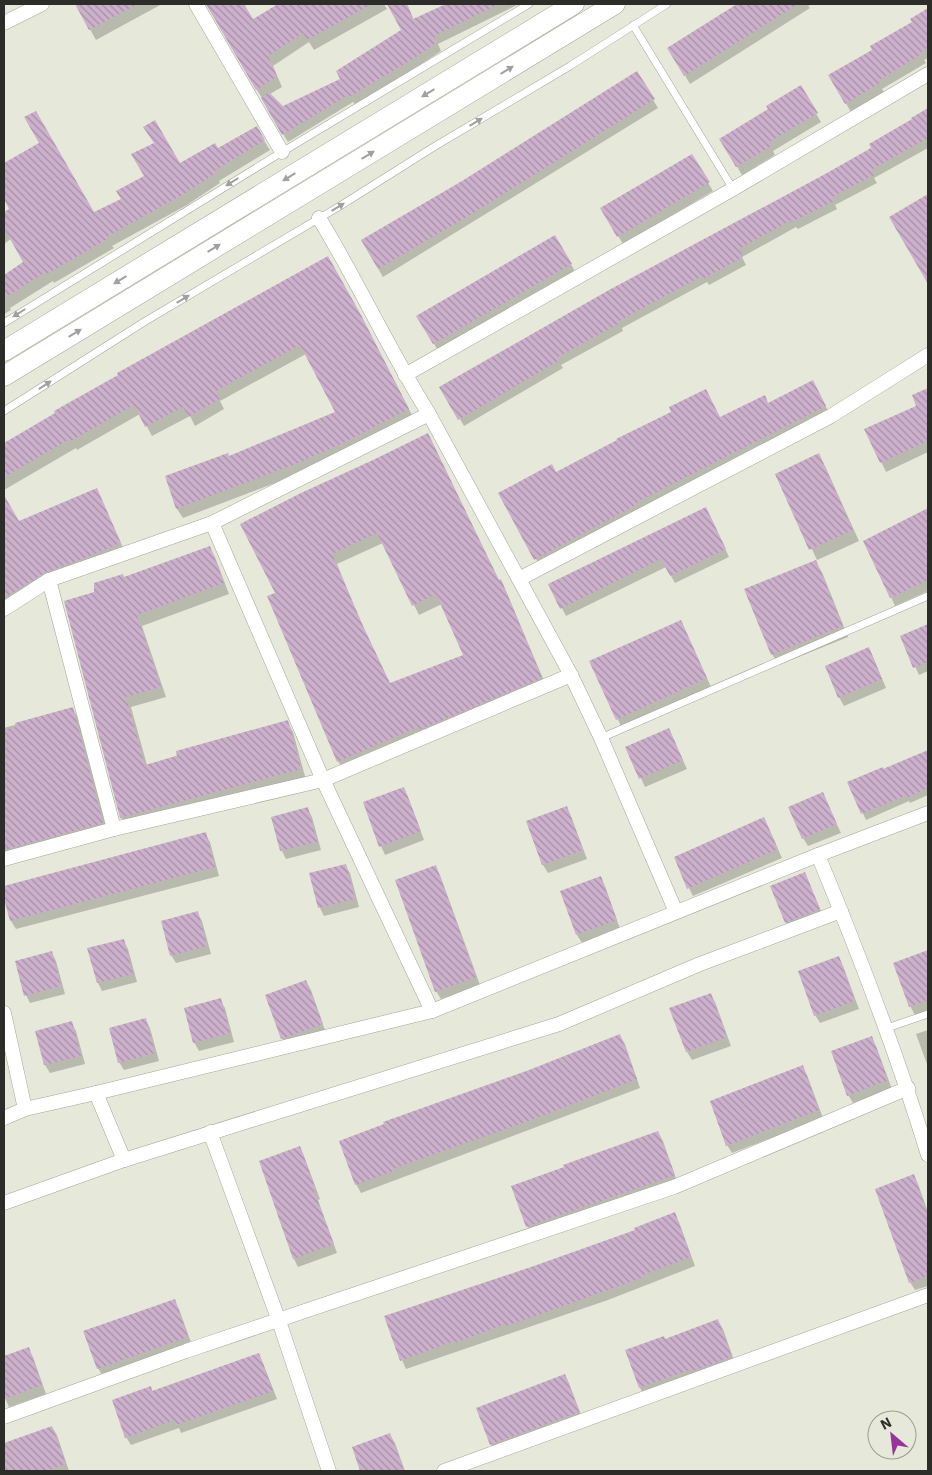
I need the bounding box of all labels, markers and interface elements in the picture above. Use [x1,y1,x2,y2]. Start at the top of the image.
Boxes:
one-way arrow [500,65,513,75]
one-way arrow [421,88,434,97]
one-way arrow [469,117,482,126]
one-way arrow [362,150,375,159]
one-way arrow [282,172,295,181]
one-way arrow [225,178,238,187]
one-way arrow [331,203,344,212]
one-way arrow [208,244,221,253]
one-way arrow [114,275,127,284]
one-way arrow [175,295,190,303]
one-way arrow [12,309,26,318]
one-way arrow [69,328,82,337]
one-way arrow [38,380,51,390]
north arrow [867,1410,917,1460]
text: N [877,1413,895,1434]

